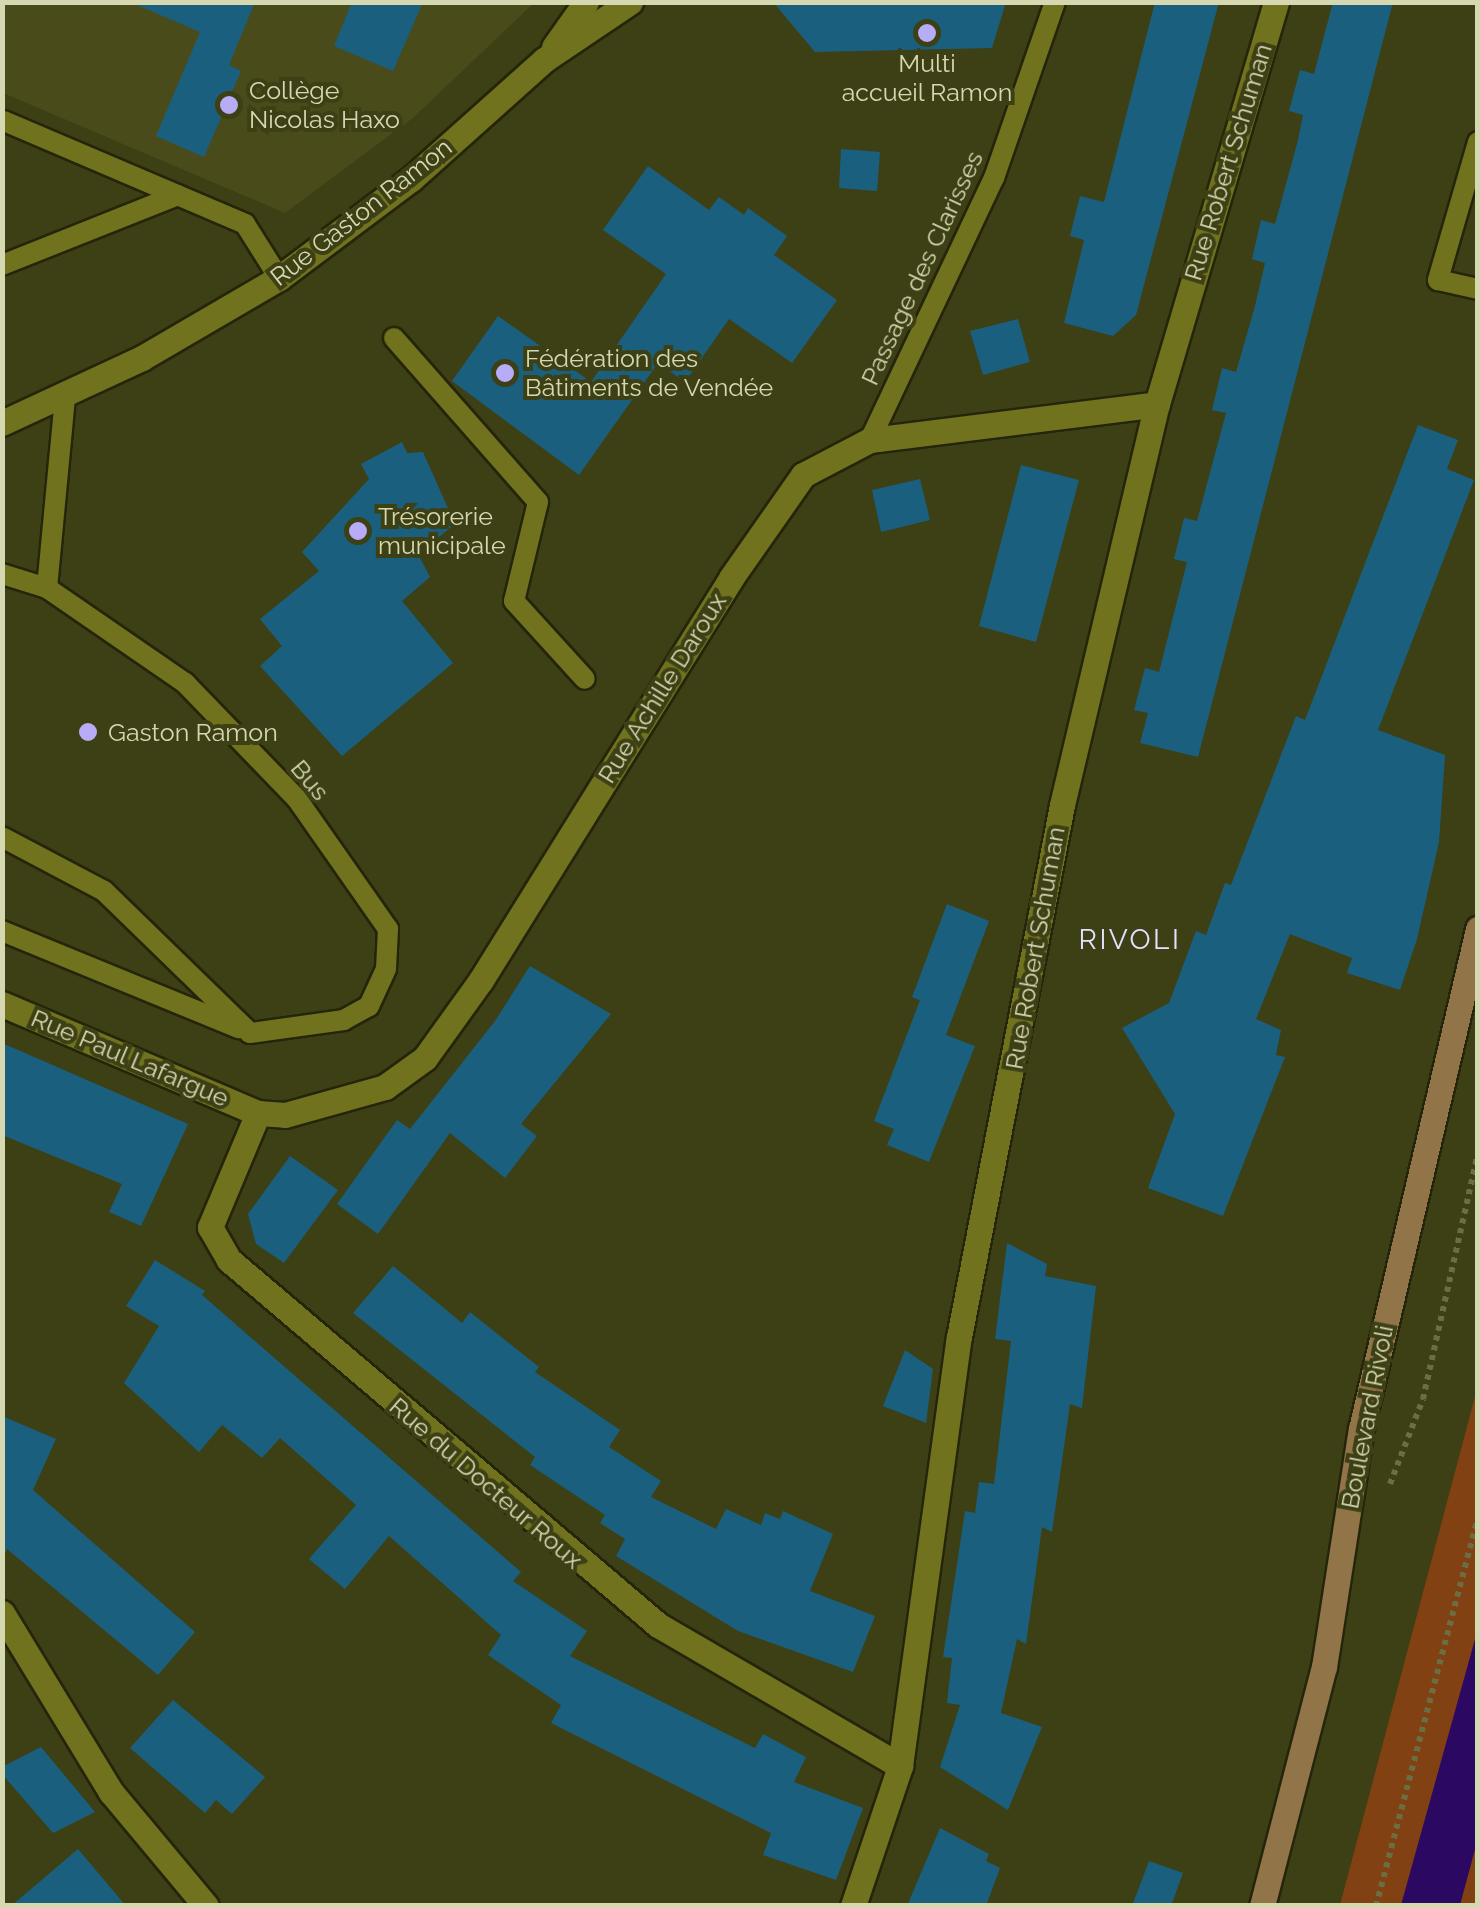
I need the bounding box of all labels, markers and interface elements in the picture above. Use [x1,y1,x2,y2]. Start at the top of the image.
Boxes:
marker: Multi accueil Ramon [916,22,938,44]
street label: Rue Robert Schuman [1178,40,1278,284]
place label: Multi accueil Ramon [841,49,1013,108]
place label: Collège Nicolas Haxo [249,76,400,135]
marker: Collège Nicolas Haxo [218,94,240,116]
street label: Rue Gaston Ramon [264,132,458,292]
street label: Passage des Clarisses [855,146,989,390]
place label: Fédération des Bâtiments de Vendée [525,344,774,403]
marker: Fédération des Bâtiments de Vendée [494,362,516,384]
place label: Trésorerie municipale [378,502,506,561]
marker: Trésorerie municipale [347,520,369,542]
street label: Rue Achille Daroux [591,587,733,789]
place label: Gaston Ramon [108,717,278,747]
marker: Gaston Ramon [77,721,99,743]
street label: Bus [285,754,335,806]
street label: Rue Robert Schuman [999,824,1071,1072]
district label: RIVOLI [1079,923,1181,957]
street label: Rue Paul Lafargue [26,1003,234,1113]
street label: Boulevard Rivoli [1335,1323,1399,1511]
street label: Rue du Docteur Roux [383,1391,589,1575]

